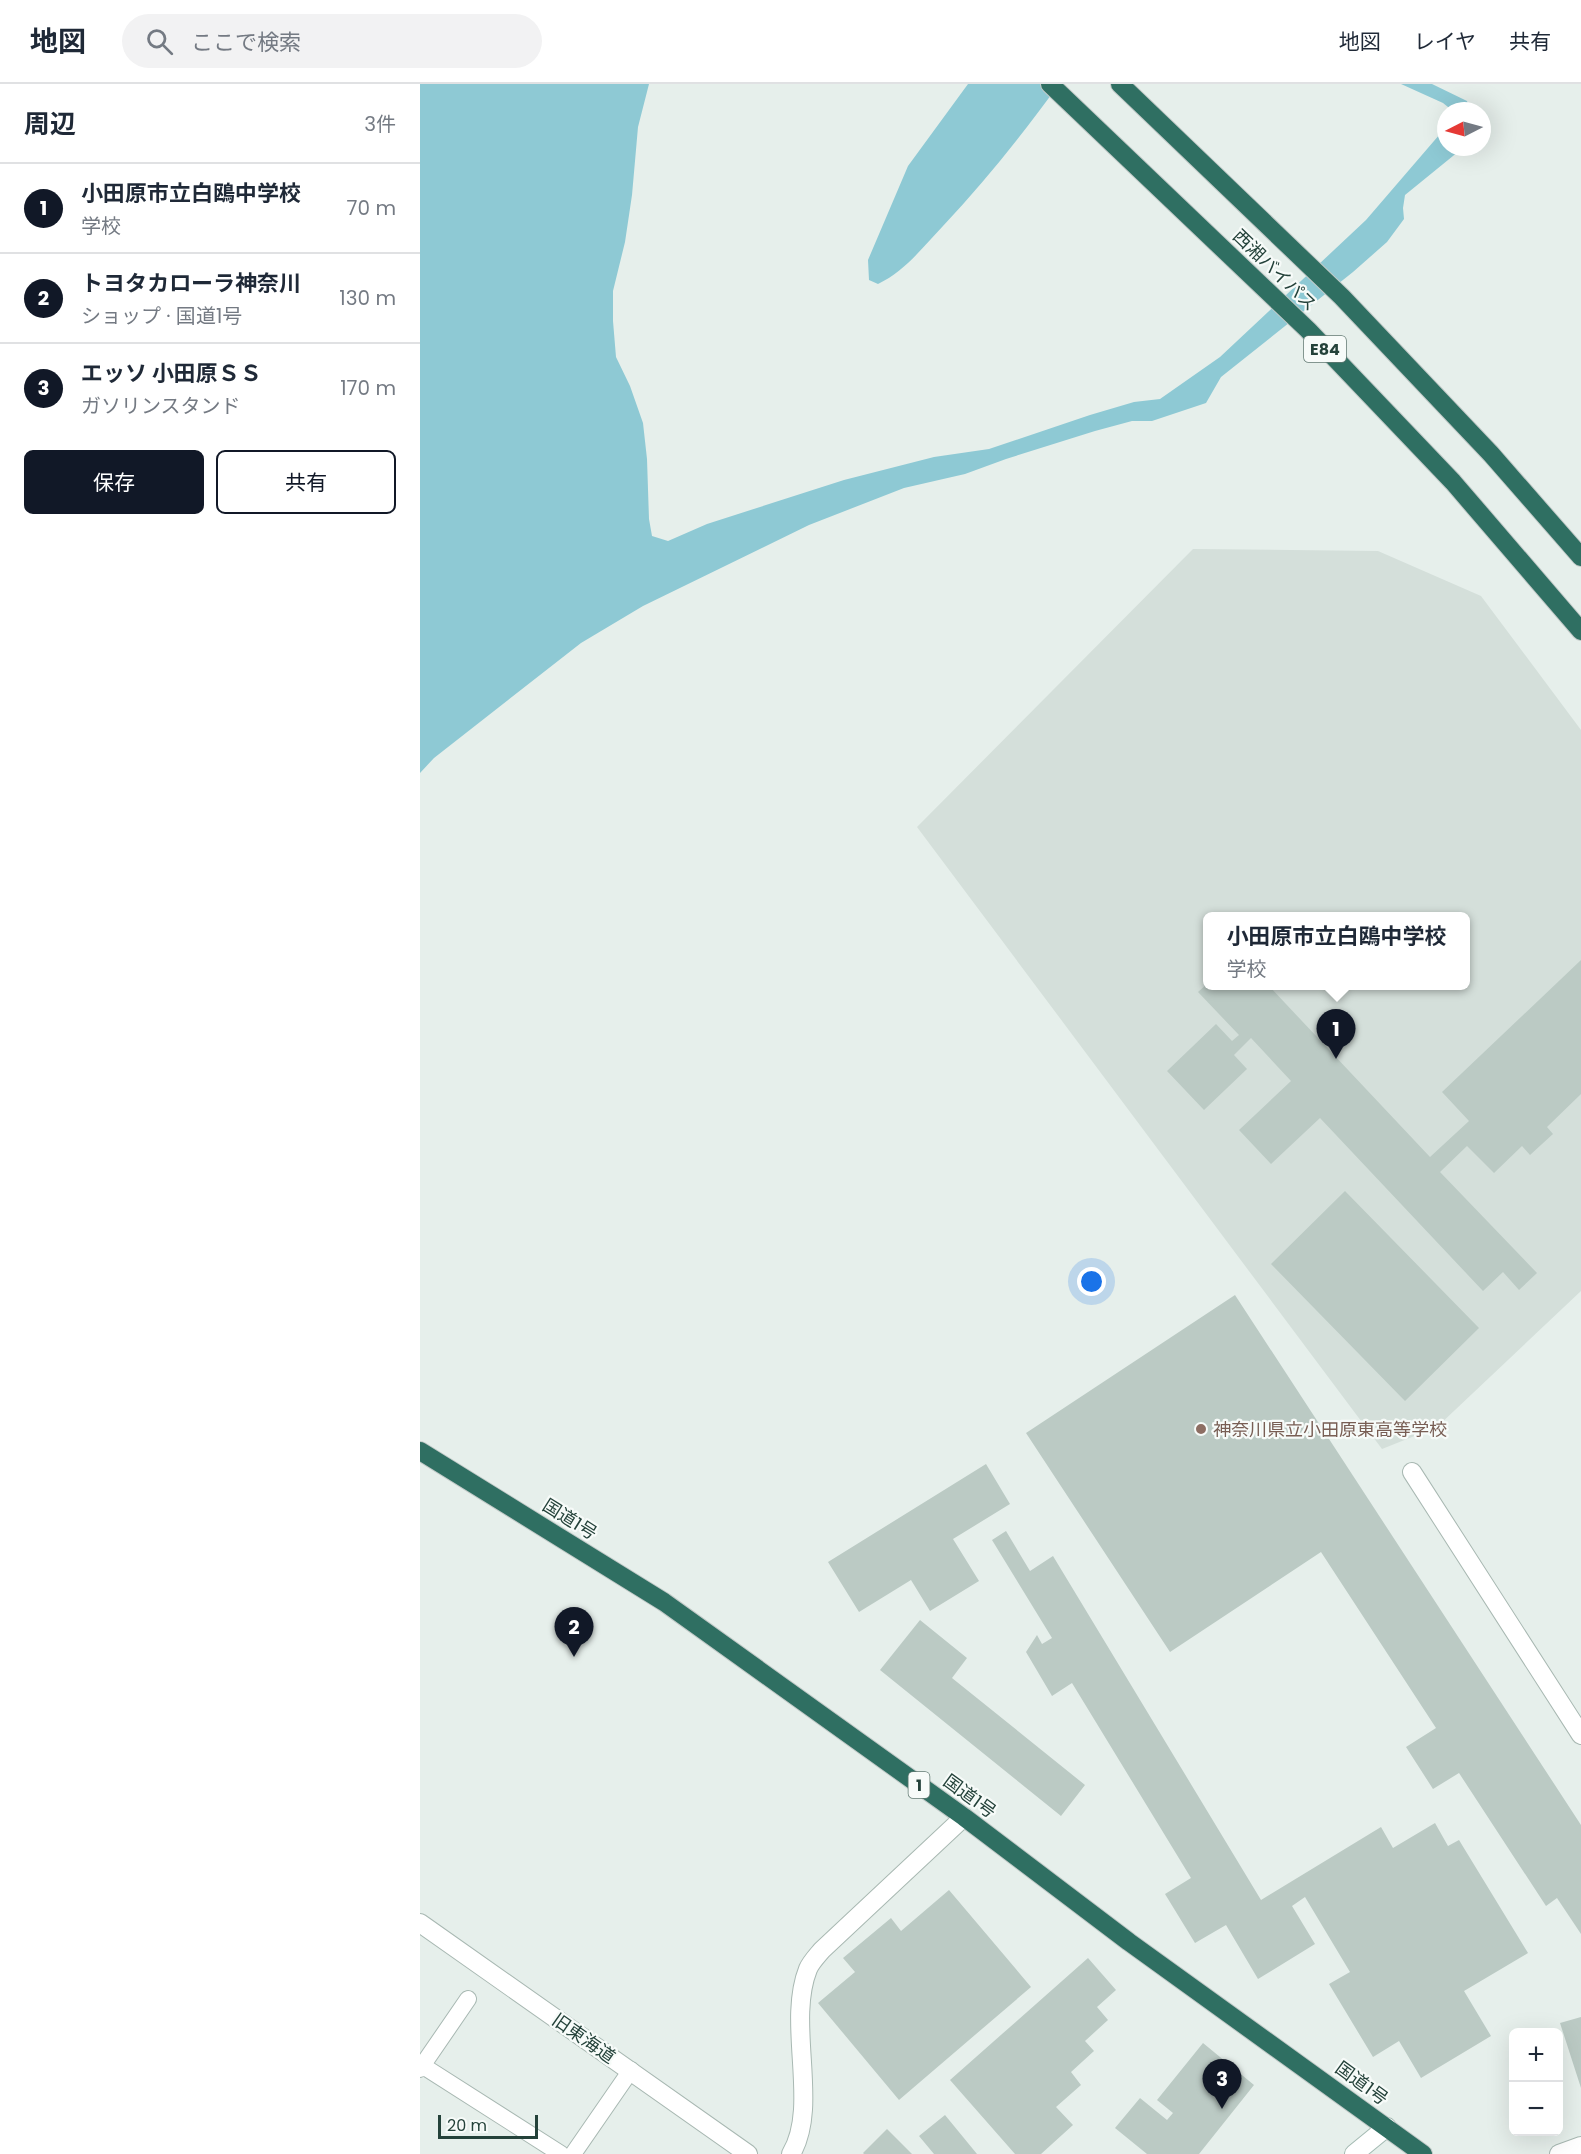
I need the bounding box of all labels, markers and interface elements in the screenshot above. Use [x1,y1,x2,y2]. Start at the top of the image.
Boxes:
search box [122,14,542,68]
text: 地図 [30,22,86,61]
icon: search [143,25,176,58]
text: ここで検索 [191,27,301,58]
text: 地図 [1339,27,1381,56]
text: レイヤ [1414,27,1476,56]
text: 共有 [1509,27,1551,56]
north arrow [1437,102,1491,156]
text: 周辺 [24,106,76,142]
text: 3件 [364,110,396,138]
text: 小田原市立白鴎中学校 [81,178,301,209]
text: 1 [40,194,47,222]
text: 70 m [347,194,396,222]
text: 学校 [81,212,121,240]
street label: 西湘バイパス [1228,224,1322,316]
text: トヨタカローラ神奈川 [81,268,301,299]
text: 2 [38,284,49,312]
text: 130 m [339,284,396,312]
text: ショップ · 国道1号 [81,302,242,330]
road number: E84 [1304,336,1346,362]
text: エッソ 小田原ＳＳ [81,358,262,389]
text: 3 [37,374,50,402]
text: 170 m [340,374,396,402]
text: ガソリンスタンド [81,392,241,420]
button: 保存 [24,450,204,514]
button: 共有 [216,450,396,514]
popup [1203,912,1470,990]
text: 小田原市立白鴎中学校 [1226,921,1447,952]
text: 学校 [1226,955,1266,983]
pin: 1 [1316,1010,1356,1059]
your location [1077,1267,1106,1296]
place label: 神奈川県立小田原東高等学校 [1213,1417,1447,1442]
marker: 神奈川県立小田原東高等学校 [1194,1422,1208,1436]
street label: 国道1号 [538,1493,602,1545]
pin: 2 [554,1608,594,1657]
street label: 国道1号 [938,1768,1002,1824]
road number: 1 [908,1772,930,1798]
street label: 旧東海道 [547,2007,621,2069]
map controls [1509,2028,1563,2136]
button: + [1509,2028,1563,2082]
street label: 国道1号 [1330,2055,1394,2111]
pin: 3 [1202,2060,1242,2109]
button: − [1509,2082,1563,2136]
scale bar [438,2112,538,2140]
text: 20 m [447,2114,487,2137]

